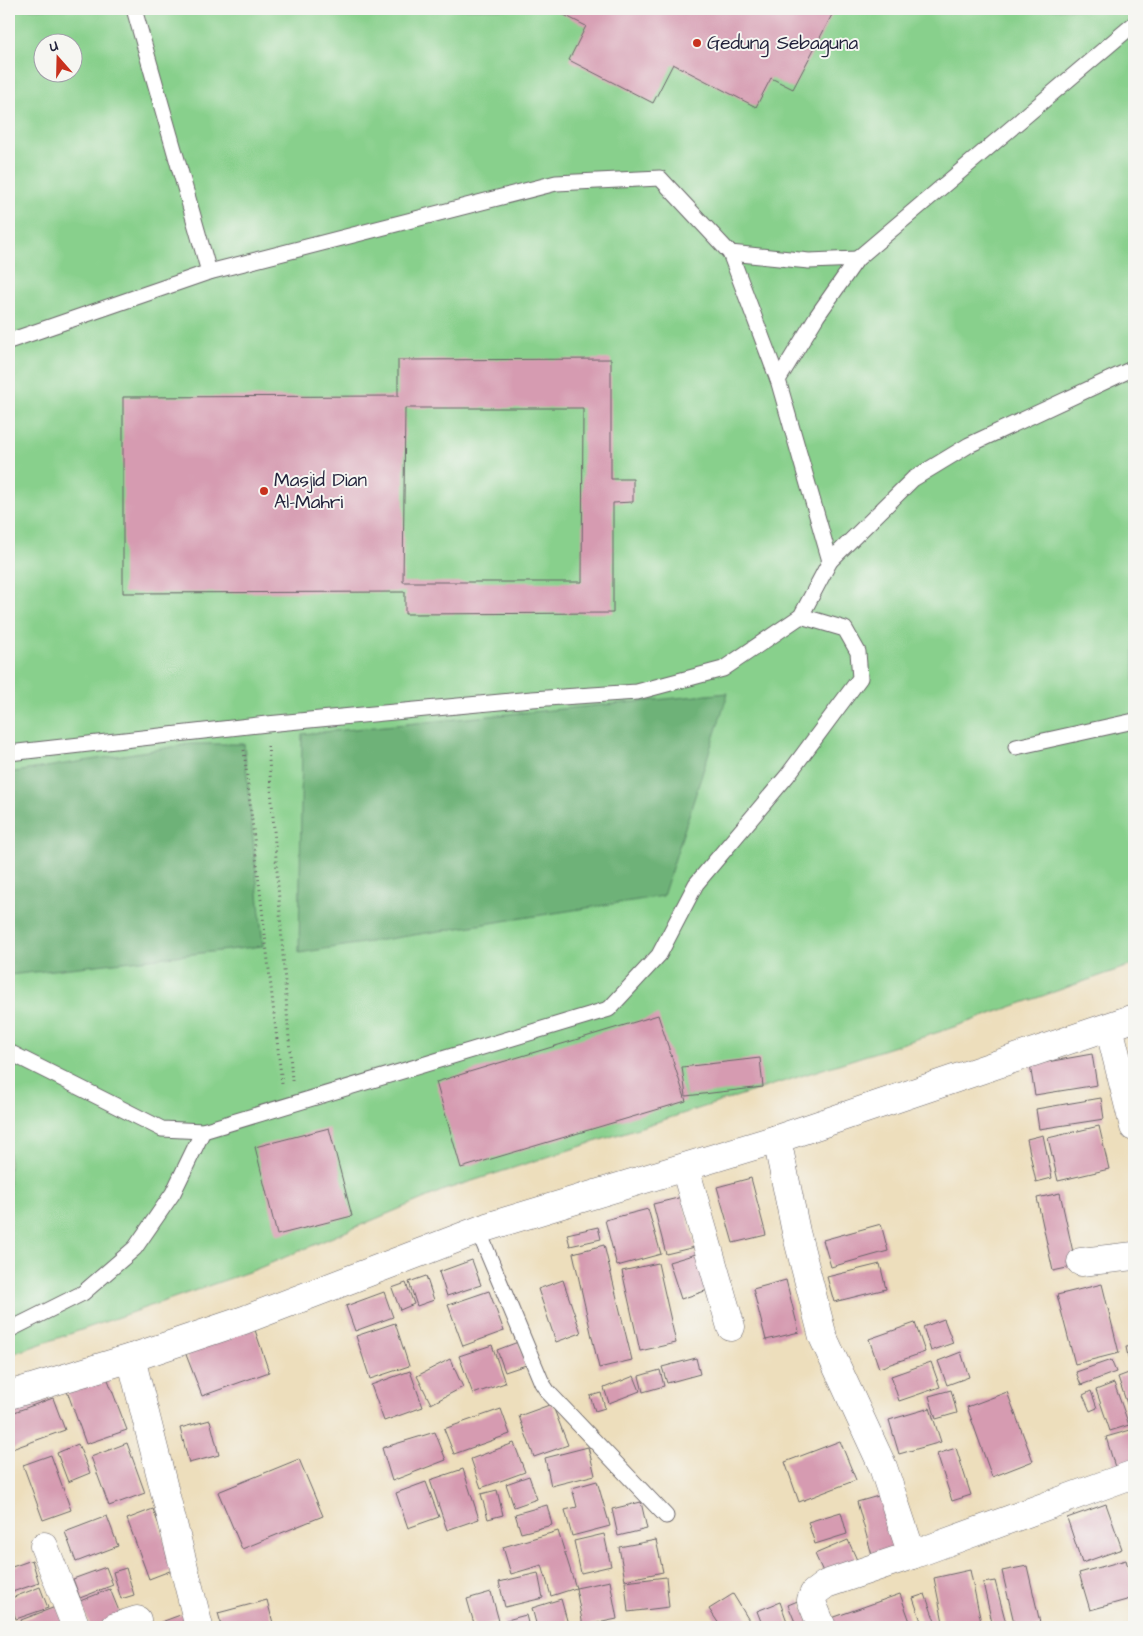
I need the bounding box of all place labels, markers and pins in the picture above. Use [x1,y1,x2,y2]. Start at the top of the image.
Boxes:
place label: Gedung Sebaguna [707,30,858,58]
marker: Gedung Sebaguna [691,37,703,49]
place label: Masjid Dian Al-Mahri [274,467,367,516]
marker: Masjid Dian Al-Mahri [258,485,270,497]

